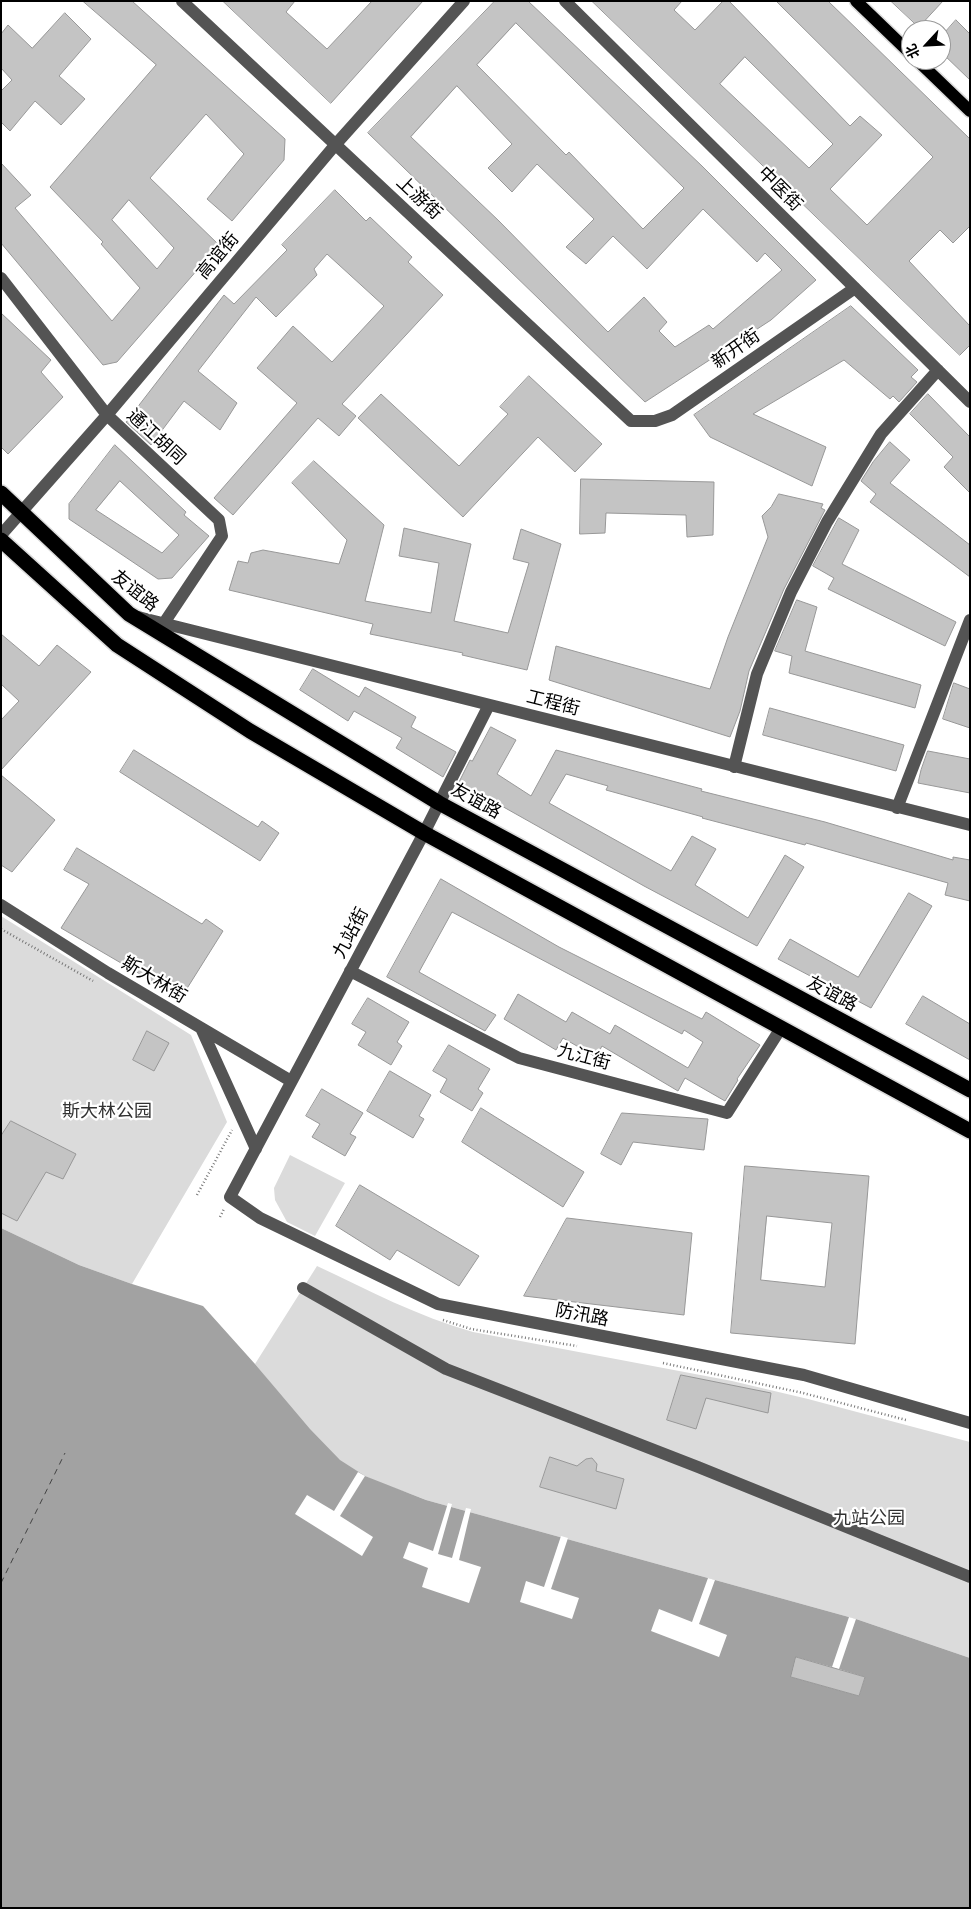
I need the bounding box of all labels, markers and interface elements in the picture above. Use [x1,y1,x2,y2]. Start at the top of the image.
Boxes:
north arrow [901,20,951,70]
text: 北 [904,42,923,60]
street label: 中医街 [753,162,807,216]
street label: 上游街 [392,172,446,224]
street label: 高谊街 [192,228,244,284]
street label: 新开街 [708,325,764,373]
street label: 通江胡同 [122,405,190,469]
street label: 友谊路 [107,566,163,616]
street label: 工程街 [524,686,582,720]
street label: 友谊路 [447,778,505,824]
street label: 九站街 [329,904,373,962]
street label: 斯大林街 [118,952,190,1008]
street label: 友谊路 [803,972,861,1016]
street label: 九江街 [555,1040,613,1074]
park label: 斯大林公园 [62,1101,152,1123]
street label: 防汛路 [553,1299,611,1331]
park label: 九站公园 [833,1508,905,1530]

